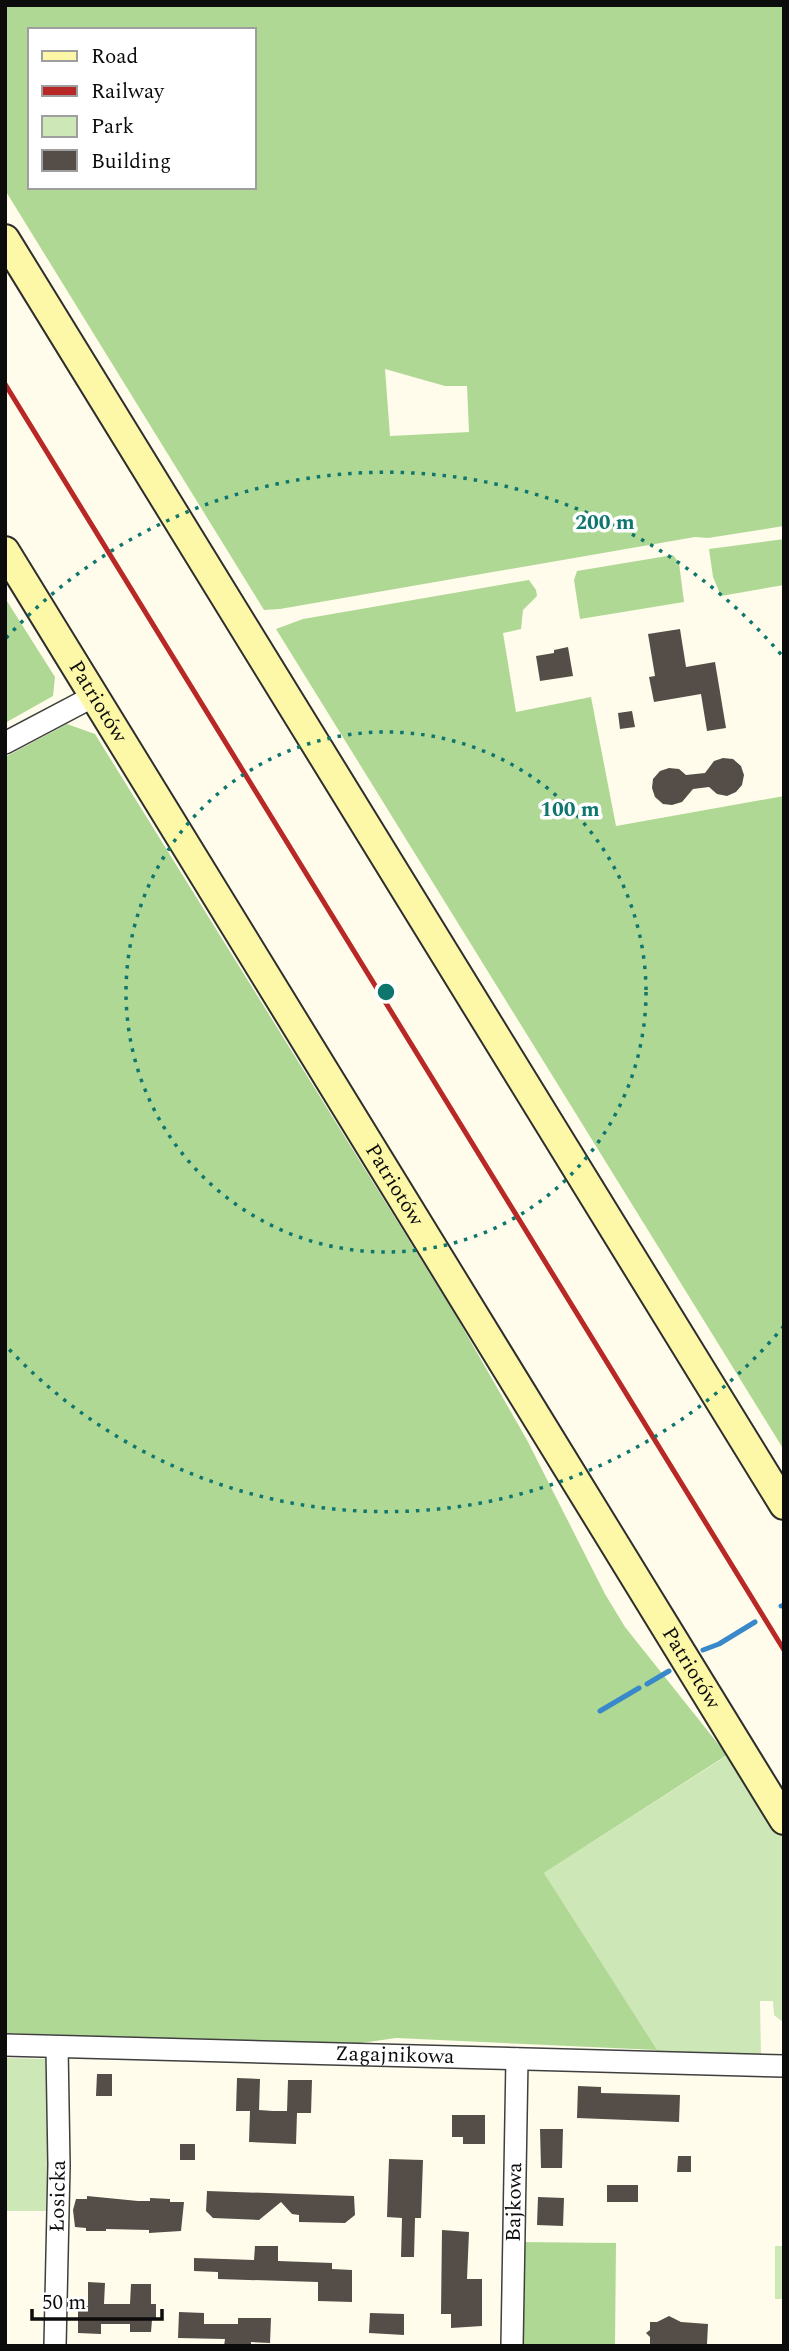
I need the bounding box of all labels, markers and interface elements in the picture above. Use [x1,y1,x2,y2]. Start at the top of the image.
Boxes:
legend [28,28,256,189]
text: Road [91,41,138,73]
text: Railway [91,76,165,108]
text: Park [91,111,135,143]
text: Building [91,146,171,178]
text: 200 m [575,507,635,539]
street label: Patriotów [60,654,136,750]
text: 100 m [540,794,600,826]
centre of rings [374,980,398,1004]
street label: Patriotów [357,1138,432,1234]
street label: Patriotów [653,1621,729,1717]
street label: Zagajnikowa [335,2038,456,2073]
street label: Łosicka [42,2159,75,2232]
street label: Bajkowa [498,2161,531,2242]
scale bar [32,2278,161,2322]
text: 50 m [42,2287,86,2319]

